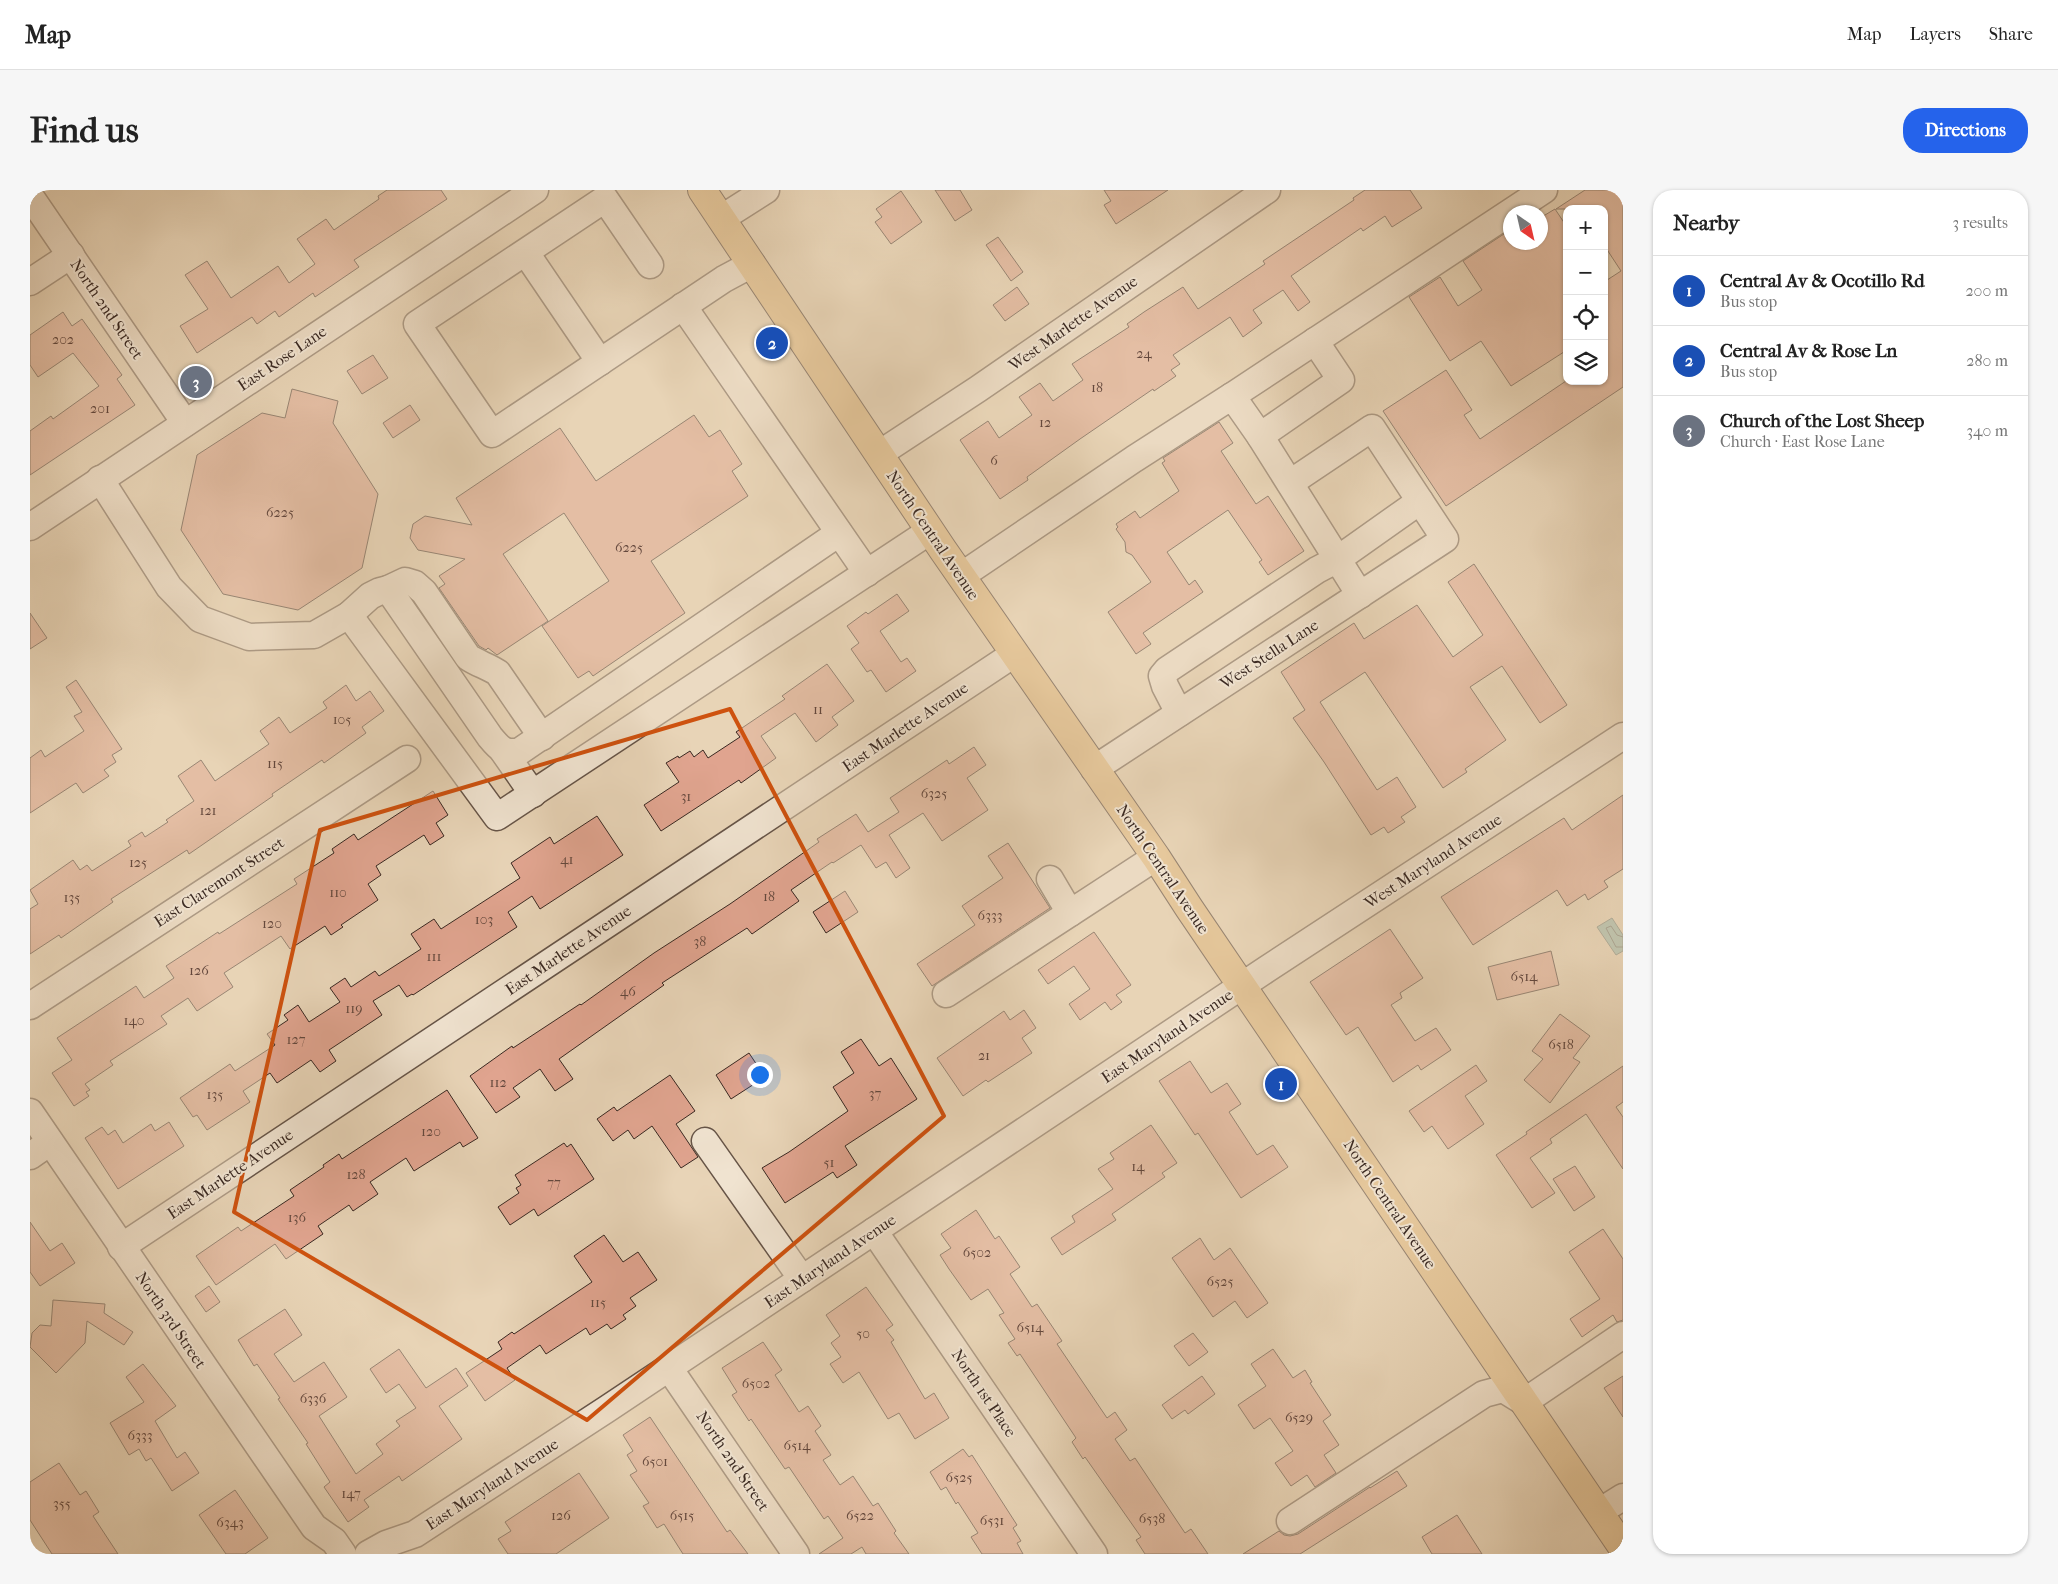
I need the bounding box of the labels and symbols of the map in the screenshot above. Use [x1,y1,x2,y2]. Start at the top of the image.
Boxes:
north arrow [1503,205,1548,250]
street label: North 2nd Street [66,255,148,363]
street label: West Marlette Avenue [1004,271,1141,375]
street label: East Rose Lane [234,321,330,395]
pin: 2 [756,324,788,362]
house number: 202 [52,331,74,348]
house number: 24 [1136,345,1152,362]
pin: 3 [180,363,212,401]
house number: 18 [1091,379,1103,396]
house number: 201 [90,400,110,417]
house number: 12 [1039,414,1051,431]
house number: 6 [990,452,998,469]
street label: North Central Avenue [883,467,983,603]
house number: 6225 [266,504,294,521]
house number: 6225 [615,539,643,556]
street label: West Stella Lane [1215,615,1322,693]
street label: East Marlette Avenue [839,678,972,776]
house number: 11 [813,701,823,718]
house number: 105 [333,711,351,728]
house number: 115 [267,755,283,772]
house number: 6325 [921,785,947,802]
house number: 31 [681,788,691,805]
street label: North Central Avenue [1113,801,1213,937]
house number: 121 [199,802,217,819]
street label: West Maryland Avenue [1360,809,1505,913]
street label: East Claremont Street [150,833,288,931]
house number: 41 [560,851,574,868]
house number: 125 [129,854,147,871]
house number: 110 [329,884,347,901]
house number: 18 [763,888,775,905]
house number: 135 [64,889,80,906]
street label: East Marlette Avenue [502,901,635,999]
house number: 6333 [978,907,1002,924]
house number: 103 [475,911,493,928]
house number: 120 [262,915,282,932]
house number: 38 [694,933,706,950]
house number: 111 [427,948,442,965]
house number: 126 [189,962,209,979]
house number: 6514 [1511,968,1538,985]
house number: 46 [620,983,636,1000]
street label: East Maryland Avenue [1098,985,1236,1087]
house number: 119 [345,1000,363,1017]
house number: 140 [124,1012,145,1029]
house number: 127 [287,1031,306,1048]
house number: 6518 [1548,1036,1574,1053]
house number: 21 [978,1047,990,1064]
your location [747,1062,773,1088]
pin: 1 [1265,1065,1297,1103]
house number: 112 [489,1074,507,1091]
house number: 37 [869,1085,881,1102]
house number: 135 [207,1086,223,1103]
house number: 120 [421,1123,441,1140]
street label: East Marlette Avenue [164,1125,297,1223]
street label: North Central Avenue [1340,1136,1440,1272]
house number: 51 [823,1154,835,1171]
house number: 14 [1131,1158,1145,1175]
house number: 128 [346,1166,366,1183]
house number: 77 [547,1174,561,1191]
house number: 136 [288,1209,307,1226]
street label: East Maryland Avenue [761,1210,899,1312]
house number: 6502 [963,1244,991,1261]
street label: North 3rd Street [132,1268,210,1372]
house number: 6525 [1207,1273,1233,1290]
house number: 115 [590,1294,606,1311]
house number: 6514 [1017,1319,1044,1336]
house number: 50 [856,1325,870,1342]
street label: North 1st Place [948,1345,1020,1441]
house number: 6502 [742,1375,770,1392]
house number: 6336 [300,1390,327,1407]
street label: North 2nd Street [692,1407,774,1515]
house number: 6529 [1285,1409,1313,1426]
house number: 6333 [128,1427,152,1444]
street label: East Maryland Avenue [422,1434,562,1534]
house number: 6514 [784,1437,811,1454]
house number: 6501 [642,1453,668,1470]
house number: 6525 [946,1469,972,1486]
house number: 147 [341,1485,361,1502]
house number: 355 [53,1495,71,1512]
house number: 126 [551,1507,571,1524]
house number: 6515 [670,1507,694,1524]
house number: 6522 [846,1507,874,1524]
house number: 6538 [1139,1510,1165,1527]
house number: 6531 [980,1512,1004,1529]
house number: 6343 [216,1514,244,1531]

